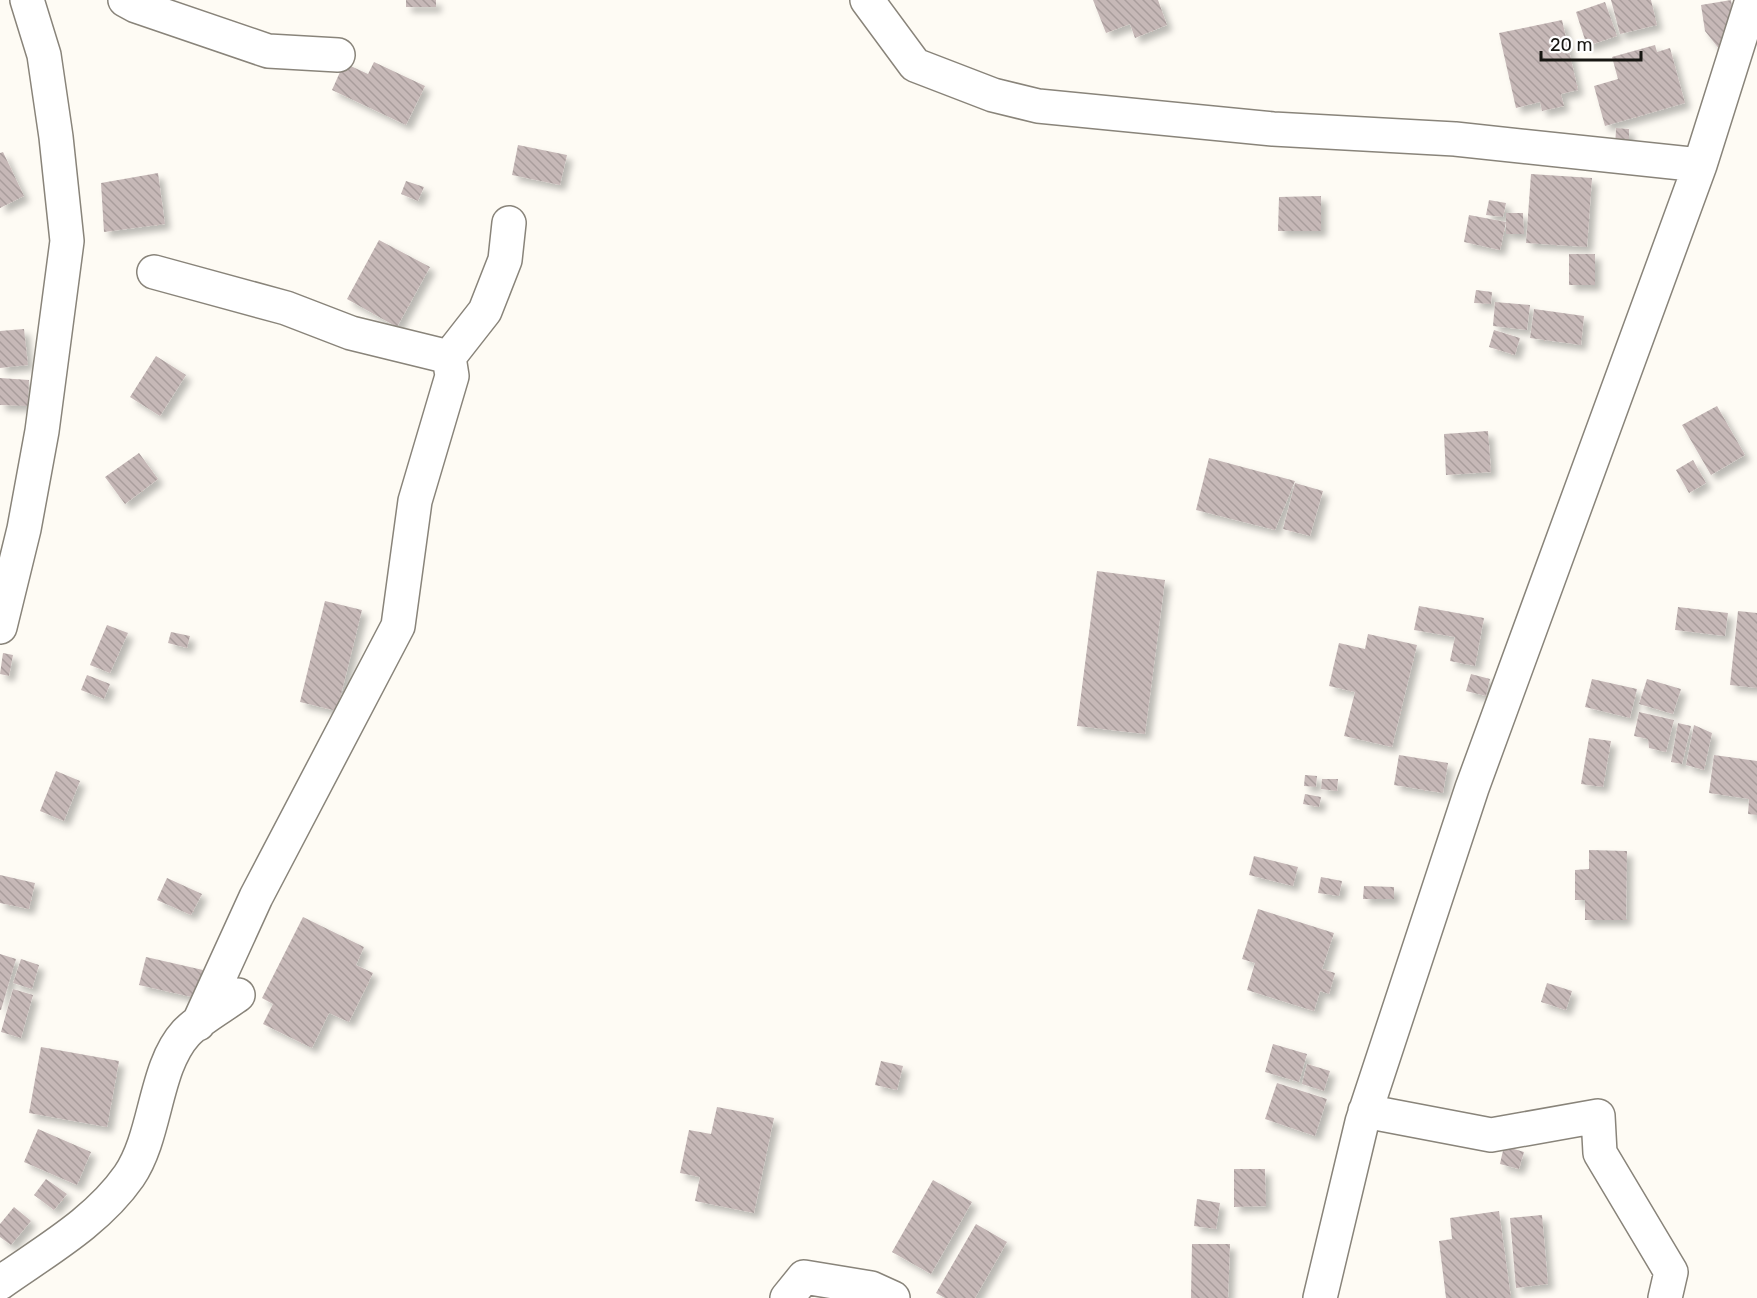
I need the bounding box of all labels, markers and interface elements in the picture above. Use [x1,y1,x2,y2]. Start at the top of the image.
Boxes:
scale bar [1541,24,1642,62]
text: 20 m [1550,34,1592,56]

